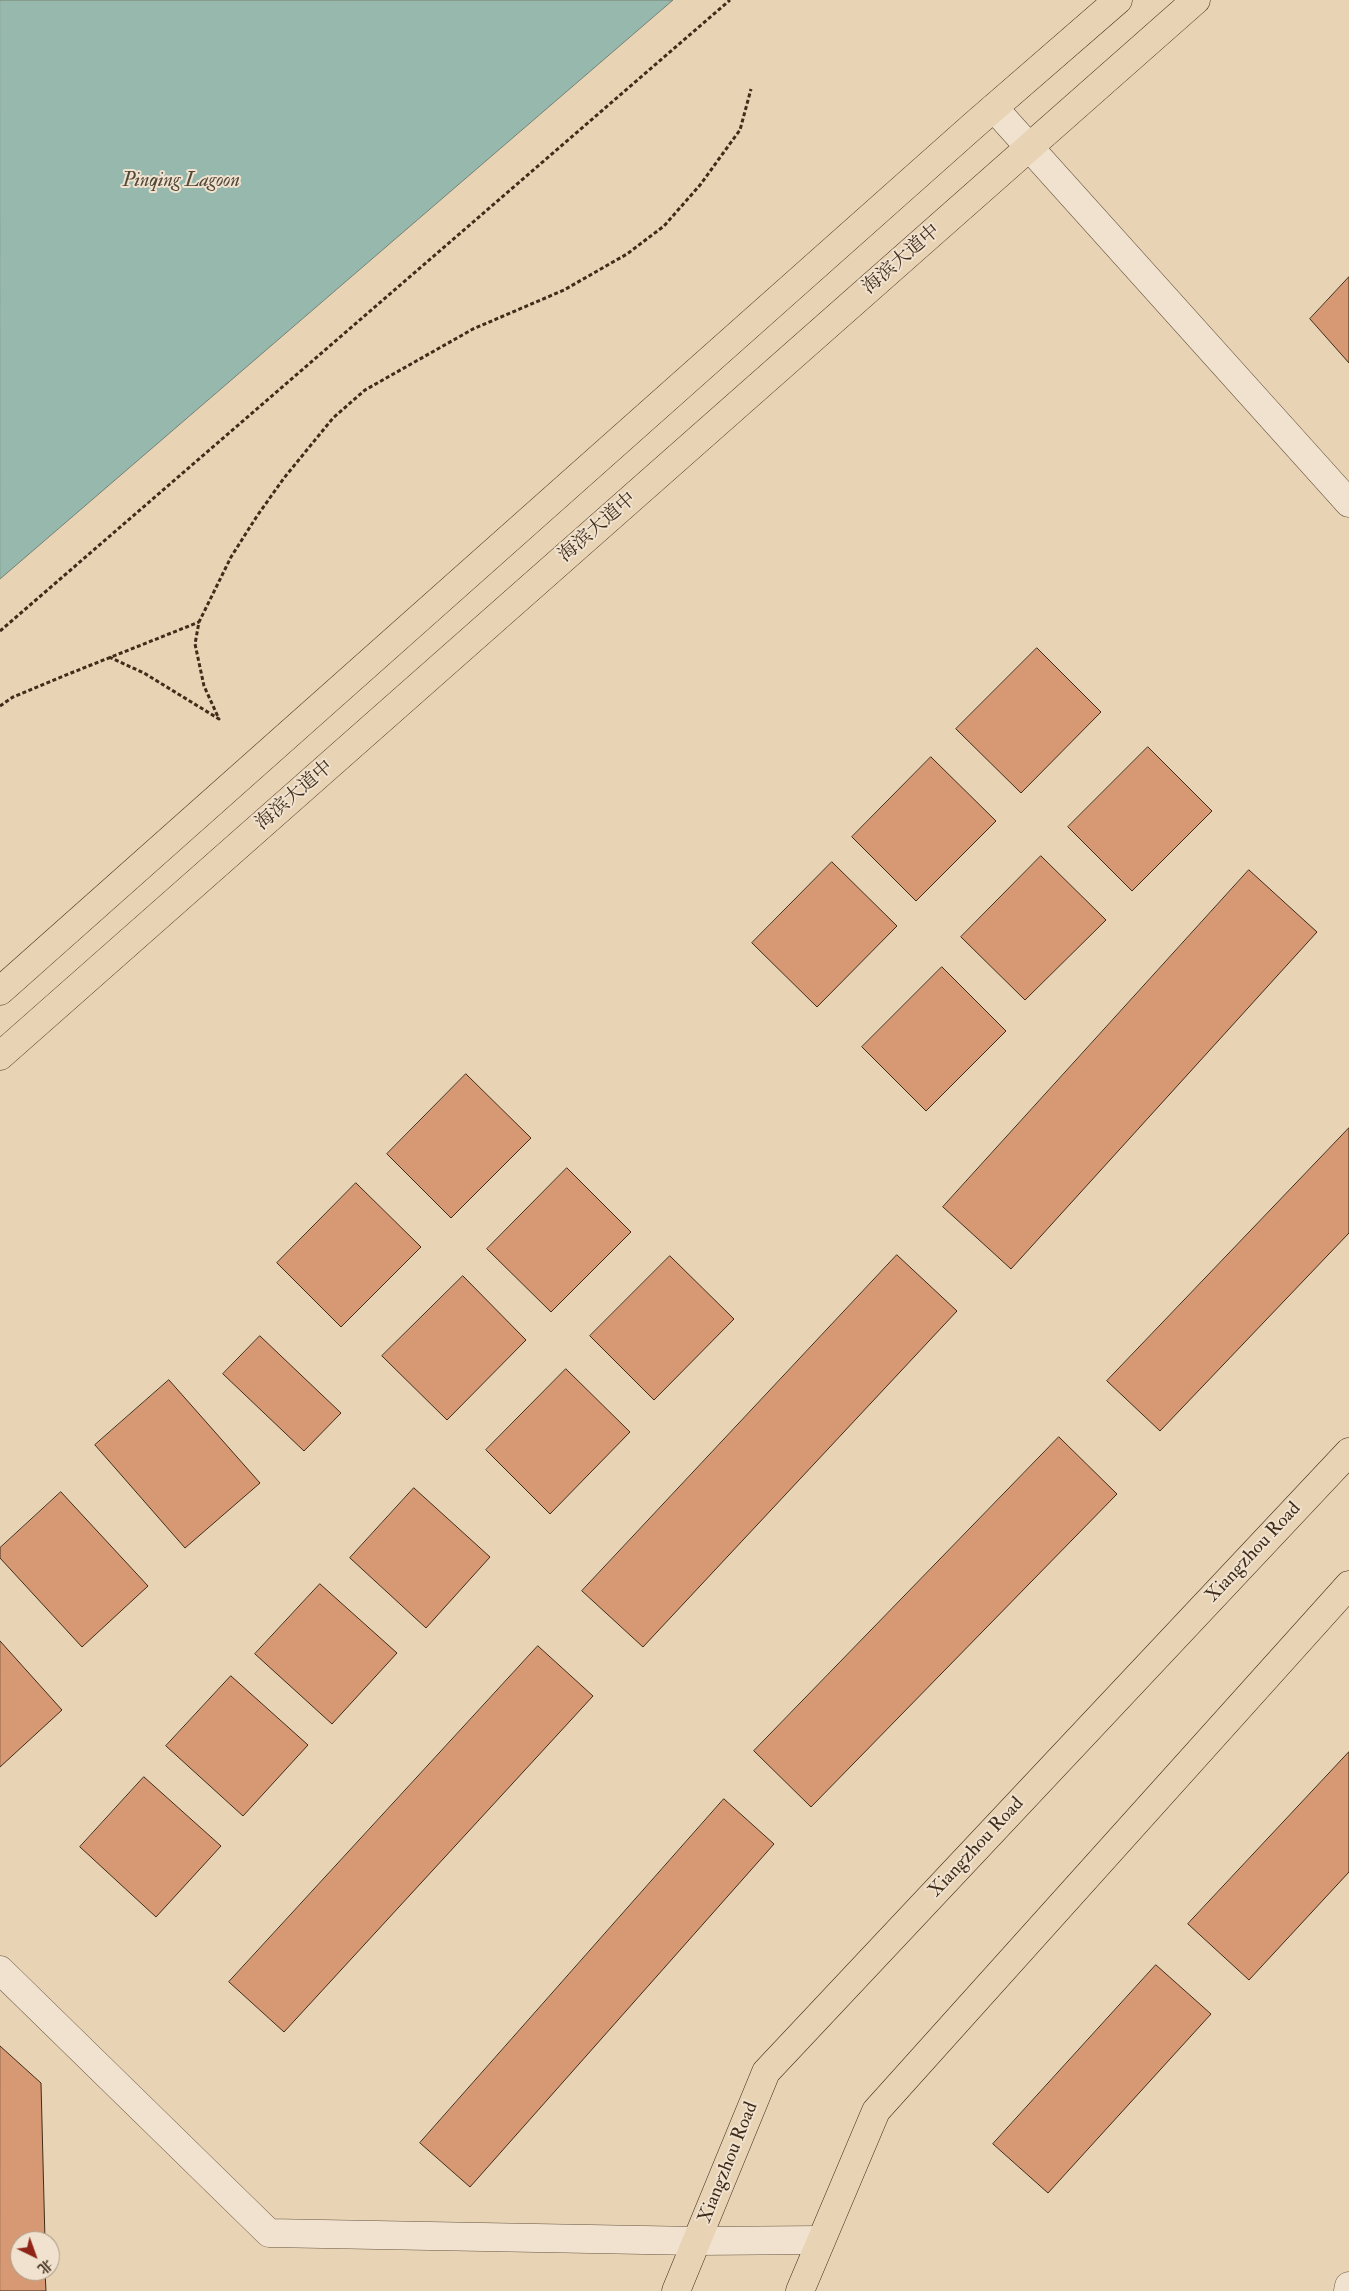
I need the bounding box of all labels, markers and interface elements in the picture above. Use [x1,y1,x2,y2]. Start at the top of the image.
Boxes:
water label: Pinqing Lagoon [122,170,240,194]
street label: 海滨大道中 [859,220,945,300]
street label: 海滨大道中 [555,488,641,568]
street label: 海滨大道中 [252,756,338,836]
street label: Xiangzhou Road [1202,1498,1306,1608]
street label: Xiangzhou Road [925,1793,1029,1903]
street label: Xiangzhou Road [694,2099,764,2227]
north arrow [10,2231,60,2281]
text: 北 [34,2256,56,2278]

